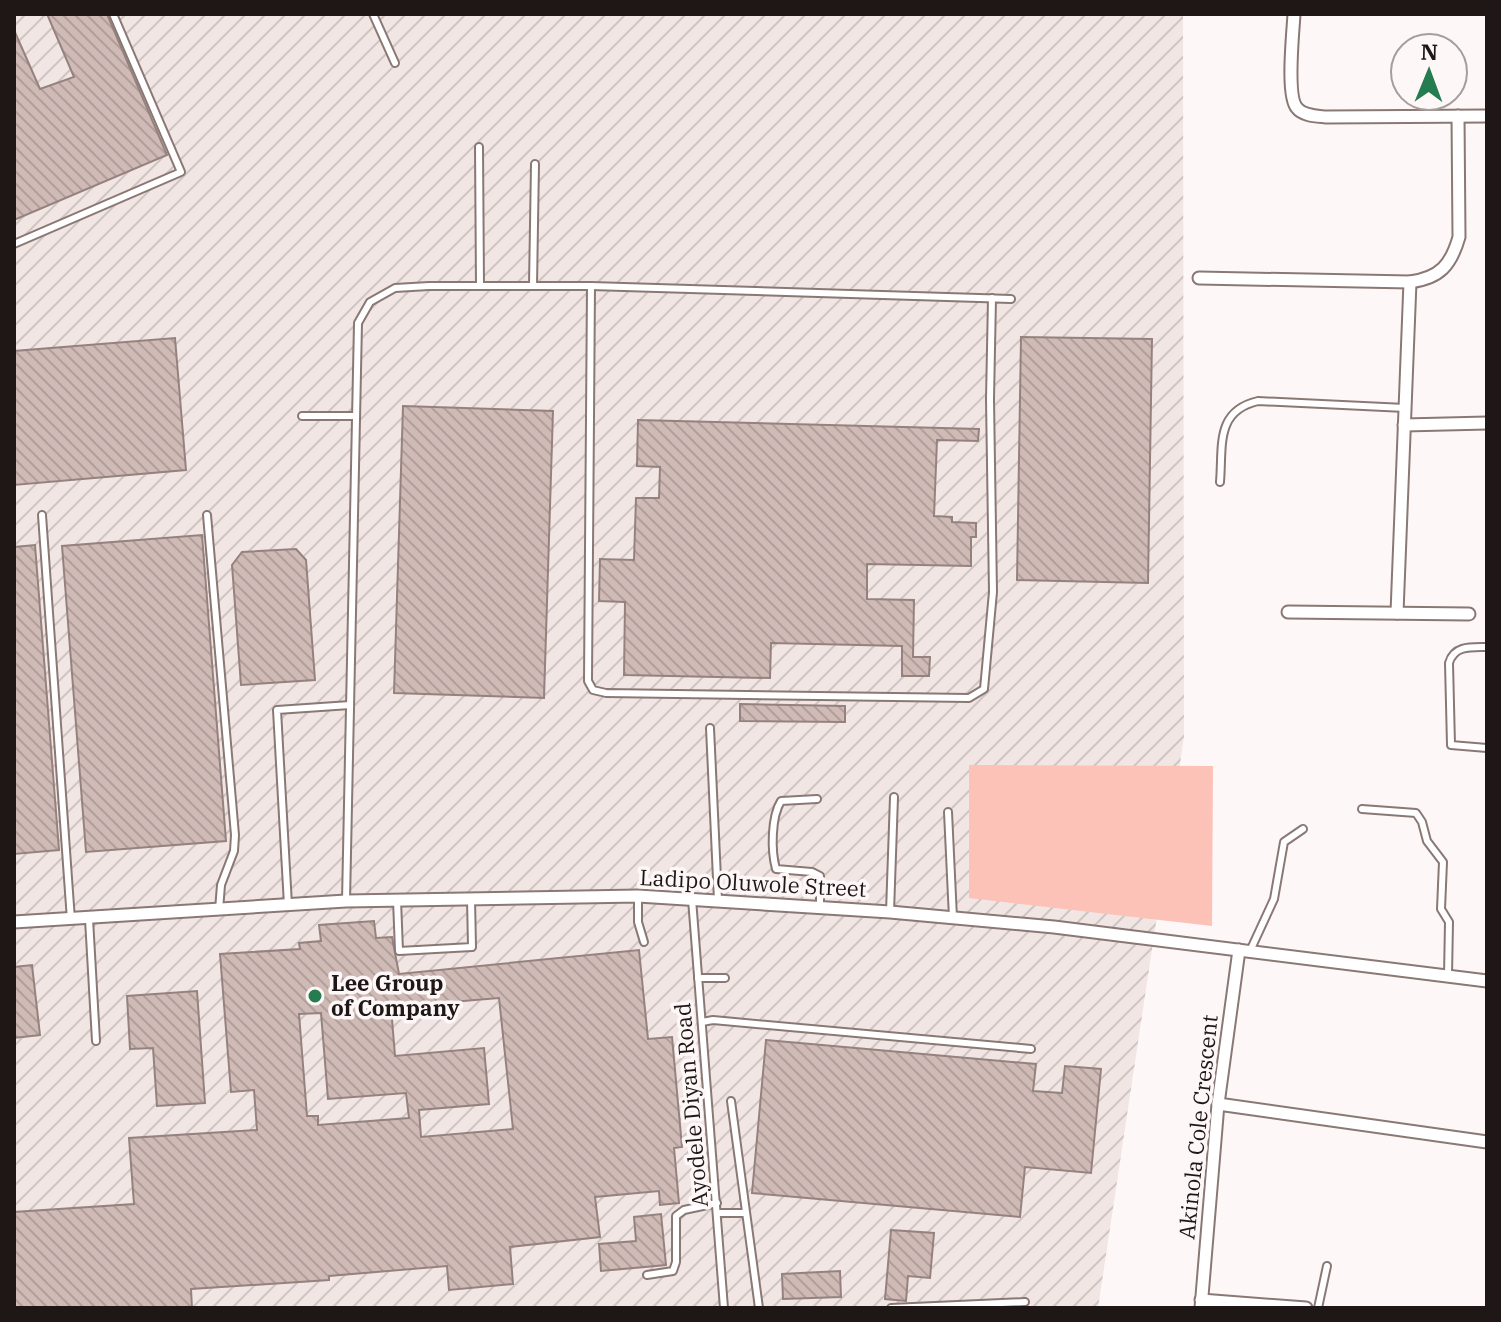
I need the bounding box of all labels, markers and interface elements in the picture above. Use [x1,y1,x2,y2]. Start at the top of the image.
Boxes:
north arrow [1389,32,1469,112]
text: N [1420,37,1438,66]
street label: Ladipo Oluwole Street [639,862,867,903]
place label: Lee Group of Company [331,968,460,1022]
marker: Lee Group of Company [306,987,324,1005]
street label: Ayodele Diyan Road [667,1002,714,1208]
street label: Akinola Cole Crescent [1171,1013,1224,1241]

